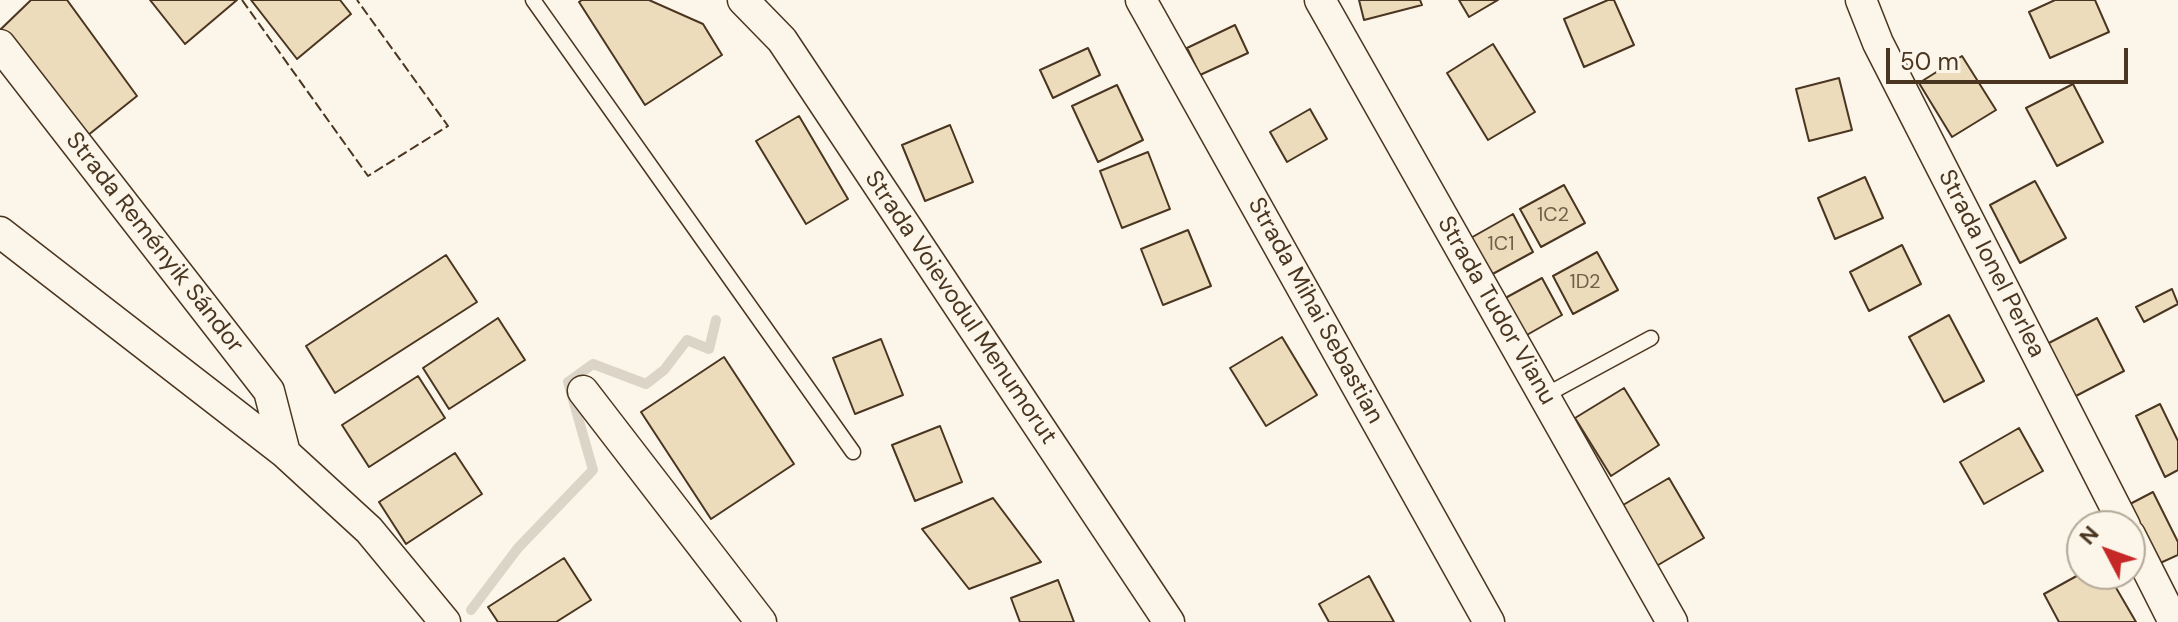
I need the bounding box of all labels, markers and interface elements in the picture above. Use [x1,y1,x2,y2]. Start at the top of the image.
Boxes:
scale bar [1890,32,2132,82]
text: 50 m [1900,46,1959,77]
street label: Strada Reményik Sándor [59,127,249,359]
street label: Strada Ionel Perlea [1931,165,2051,363]
street label: Strada Voievodul Menumorut [858,166,1062,450]
street label: Strada Mihai Sebastian [1241,193,1389,429]
house number: 1C2 [1537,204,1569,228]
street label: Strada Tudor Vianu [1430,212,1562,410]
house number: 1C1 [1488,233,1514,257]
house number: 1D2 [1569,271,1601,295]
north arrow [2066,510,2146,590]
text: N [2073,520,2105,551]

